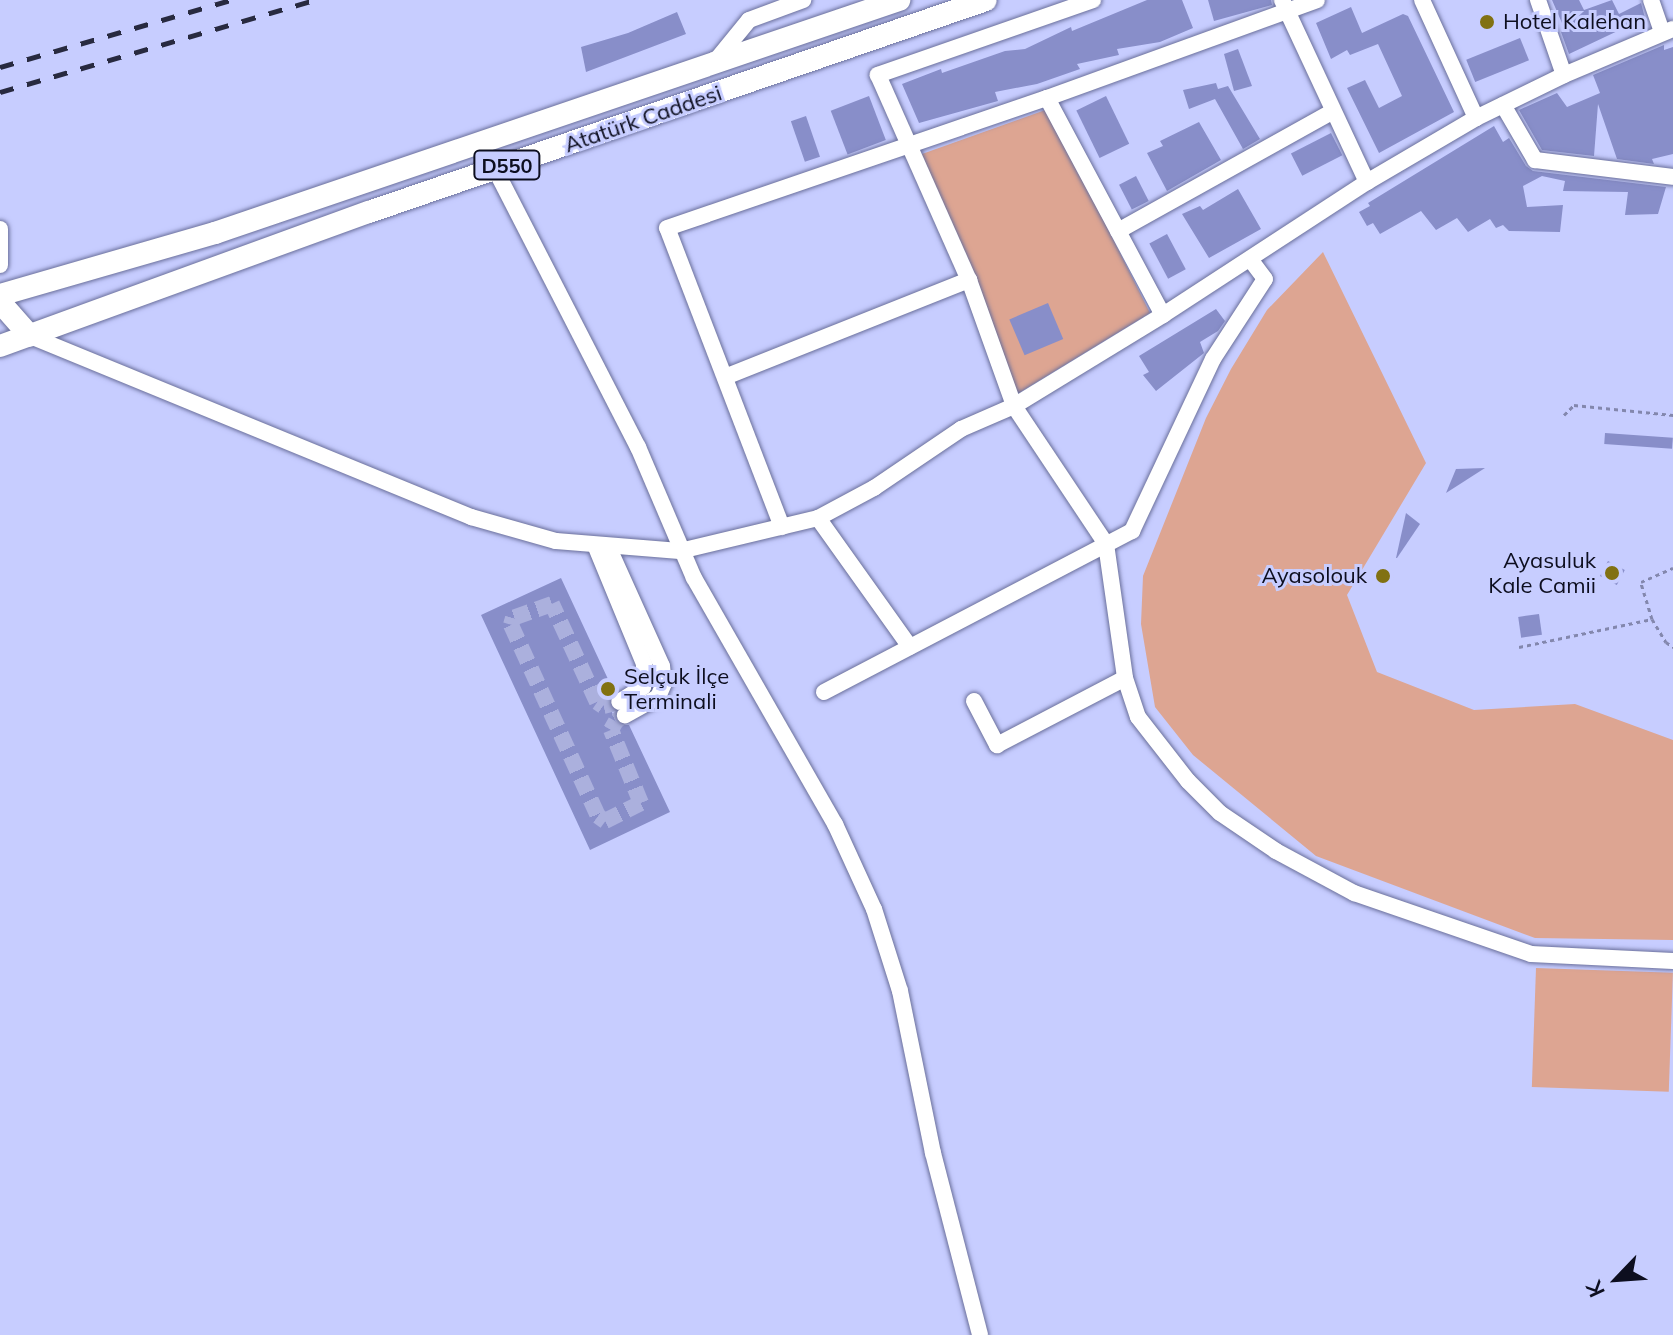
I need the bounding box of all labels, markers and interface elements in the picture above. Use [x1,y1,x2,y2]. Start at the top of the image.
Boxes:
place label: Hotel Kalehan [1503,9,1646,35]
marker: Hotel Kalehan [1478,13,1496,31]
street label: Atatürk Caddesi [561,80,725,158]
road number: D550 [473,149,541,181]
place label: Ayasuluk Kale Camii [1488,547,1596,598]
place label: Ayasolouk [1261,563,1367,589]
marker: Ayasuluk Kale Camii [1603,564,1621,582]
marker: Ayasolouk [1374,567,1392,585]
place label: Selçuk İlçe Terminali [624,663,729,714]
marker: Selçuk İlçe Terminali [599,680,617,698]
north arrow [1577,1239,1657,1319]
text: K [1579,1277,1611,1302]

